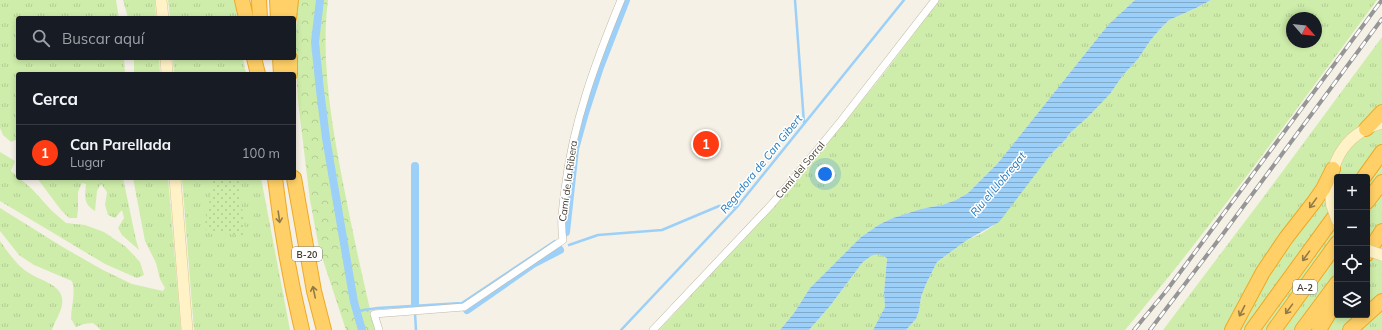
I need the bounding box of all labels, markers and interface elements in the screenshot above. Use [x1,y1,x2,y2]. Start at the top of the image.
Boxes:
north arrow [1286,12,1322,48]
search box [16,16,296,60]
icon: search [30,27,52,49]
text: Buscar aquí [62,29,144,48]
text: Cerca [32,88,78,109]
water label: Regadora de Can Gibert [717,111,806,216]
pin: 1 [693,129,719,159]
text: Can Parellada [70,135,171,154]
street label: Camí del Sorral [772,139,828,201]
street label: Camí de la Ribera [556,140,580,222]
text: 1 [41,145,49,161]
text: 100 m [242,145,280,161]
water label: Riu el Llobregat [967,148,1030,219]
text: Lugar [70,154,105,170]
your location [815,164,835,184]
map controls [1334,174,1370,318]
button: + [1334,174,1370,210]
one-way arrow [1309,197,1318,208]
one-way arrow [275,210,283,223]
button: − [1334,210,1370,246]
button: locate [1334,246,1370,282]
road number: B-20 [292,247,322,261]
one-way arrow [1302,250,1310,261]
road number: A-2 [1293,280,1317,294]
button: layers [1334,282,1370,318]
one-way arrow [310,286,318,299]
one-way arrow [1285,303,1293,314]
one-way arrow [1238,305,1245,317]

